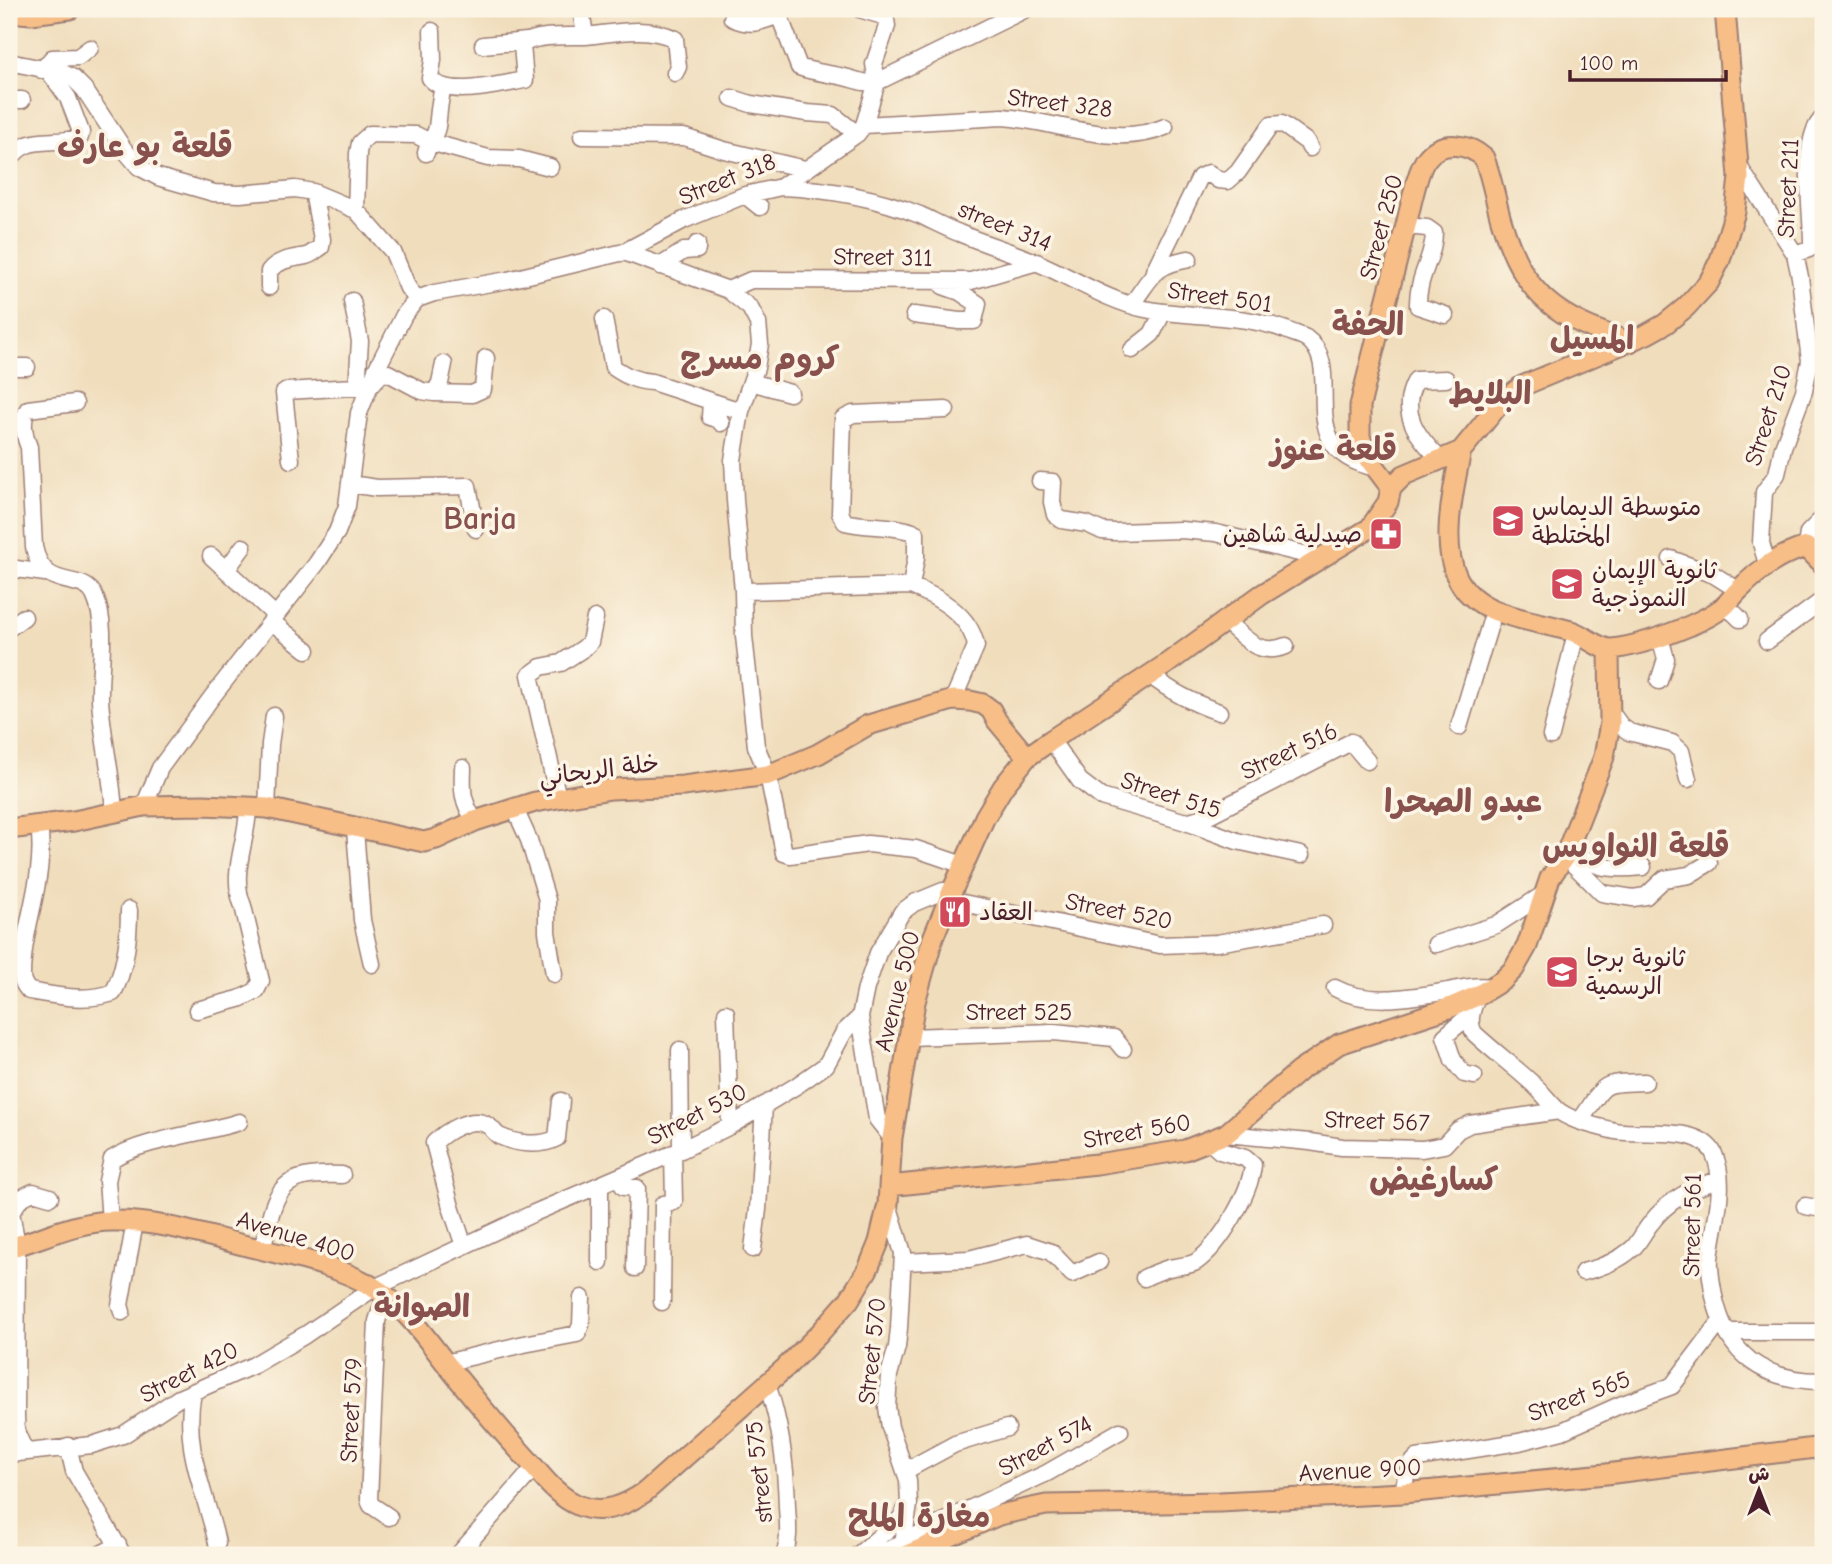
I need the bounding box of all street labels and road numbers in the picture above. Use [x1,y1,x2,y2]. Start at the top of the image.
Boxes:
street label: Street 328 [1006,83,1114,123]
street label: Street 211 [1771,137,1805,239]
street label: Street 318 [674,147,780,211]
street label: Street 250 [1353,171,1409,283]
street label: street 314 [954,195,1056,257]
street label: Street 311 [833,242,933,272]
street label: Street 501 [1166,276,1274,318]
street label: Street 210 [1738,361,1798,469]
street label: Street 516 [1236,716,1342,786]
street label: خلة الريحاني [537,749,661,798]
street label: Street 515 [1117,766,1225,824]
street label: Street 520 [1063,887,1175,935]
street label: Avenue 500 [868,928,926,1054]
street label: Street 525 [966,998,1072,1026]
street label: Street 530 [643,1077,751,1151]
street label: Street 567 [1324,1105,1430,1137]
street label: Street 560 [1081,1108,1193,1154]
street label: Street 561 [1677,1173,1707,1277]
street label: Avenue 400 [234,1205,358,1267]
street label: Street 570 [852,1296,892,1406]
street label: Street 420 [135,1335,243,1409]
street label: Street 579 [334,1357,368,1463]
street label: Street 565 [1524,1365,1634,1427]
street label: Street 574 [993,1410,1097,1482]
street label: street 575 [740,1420,778,1524]
street label: Avenue 900 [1298,1453,1422,1487]

